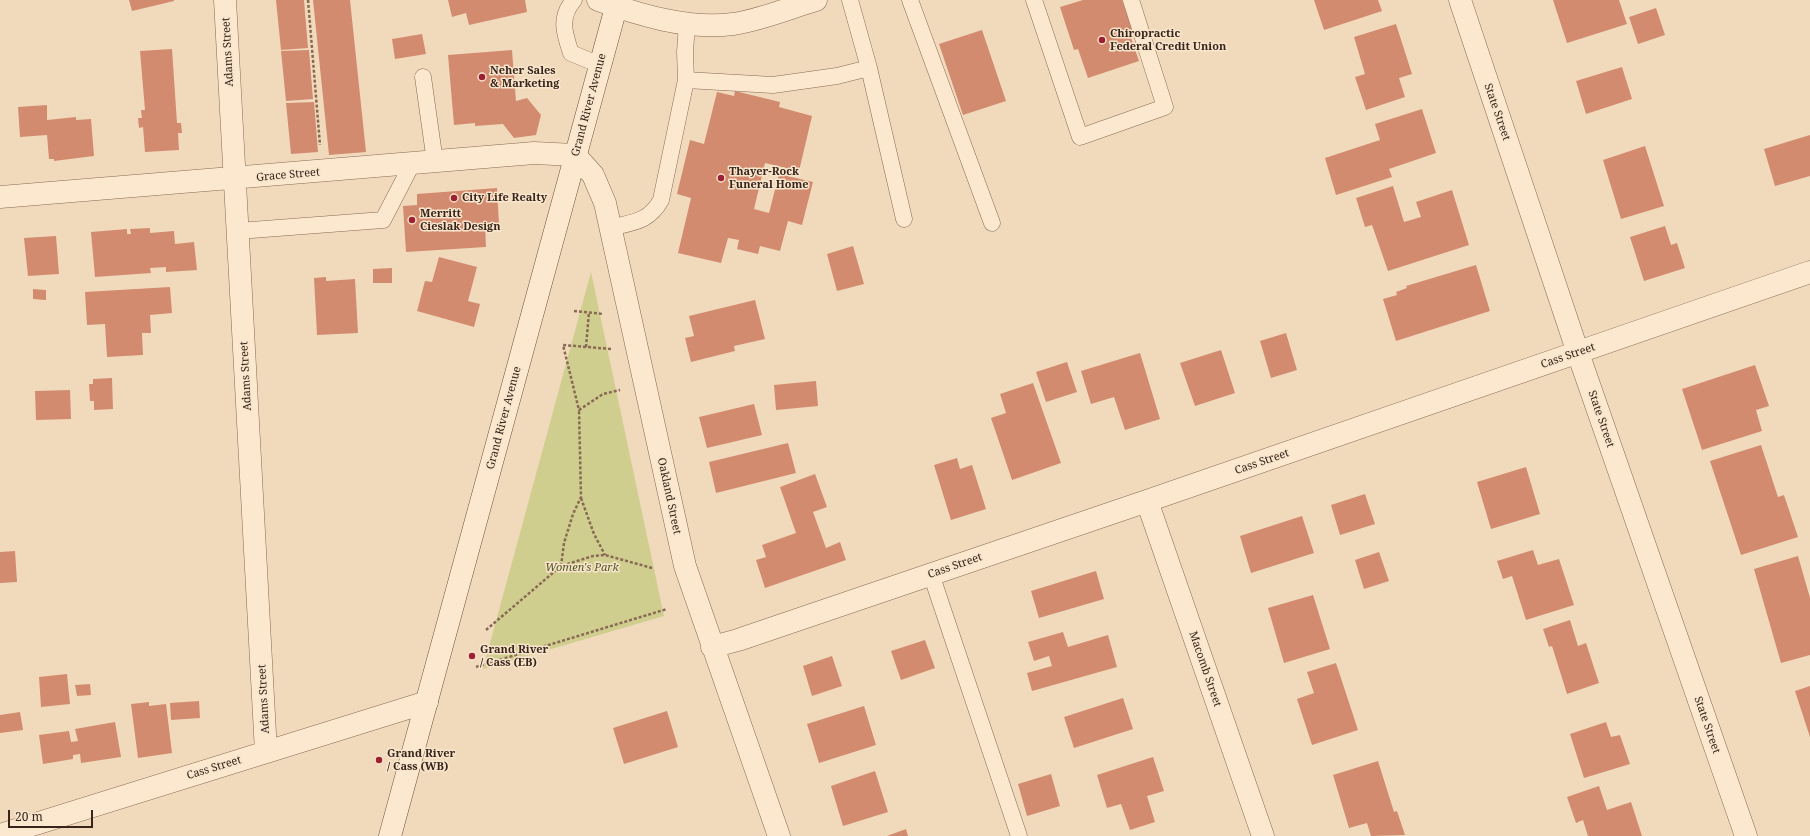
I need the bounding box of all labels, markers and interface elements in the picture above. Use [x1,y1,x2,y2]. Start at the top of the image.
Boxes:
street label: Adams Street [220,17,236,87]
place label: Chiropractic Federal Credit Union [1110,27,1226,53]
marker: Chiropractic Federal Credit Union [1097,35,1107,45]
street label: Grand River Avenue [569,52,609,158]
place label: Neher Sales & Marketing [490,64,559,90]
marker: Neher Sales & Marketing [477,72,487,82]
street label: State Street [1481,82,1513,142]
place label: Thayer-Rock Funeral Home [729,165,809,191]
street label: Grace Street [256,166,320,184]
marker: Thayer-Rock Funeral Home [716,173,726,183]
place label: City Life Realty [462,191,547,205]
marker: City Life Realty [449,193,459,203]
place label: Merritt Cieslak Design [420,207,501,233]
marker: Merritt Cieslak Design [407,215,417,225]
street label: Adams Street [238,341,254,411]
street label: Cass Street [1539,341,1597,371]
street label: Grand River Avenue [484,365,524,471]
street label: State Street [1585,389,1617,449]
street label: Cass Street [1233,447,1291,477]
street label: Oakland Street [654,457,684,535]
street label: Cass Street [926,551,984,581]
park label: Women's Park [545,561,619,575]
street label: Macomb Street [1186,630,1224,708]
place label: Grand River / Cass (EB) [480,643,548,669]
marker: Grand River / Cass (EB) [467,651,477,661]
street label: Adams Street [256,664,272,734]
street label: State Street [1691,695,1723,755]
place label: Grand River / Cass (WB) [387,747,455,773]
street label: Cass Street [185,753,243,783]
marker: Grand River / Cass (WB) [374,755,384,765]
scale bar [10,802,95,828]
text: 20 m [15,808,43,825]

